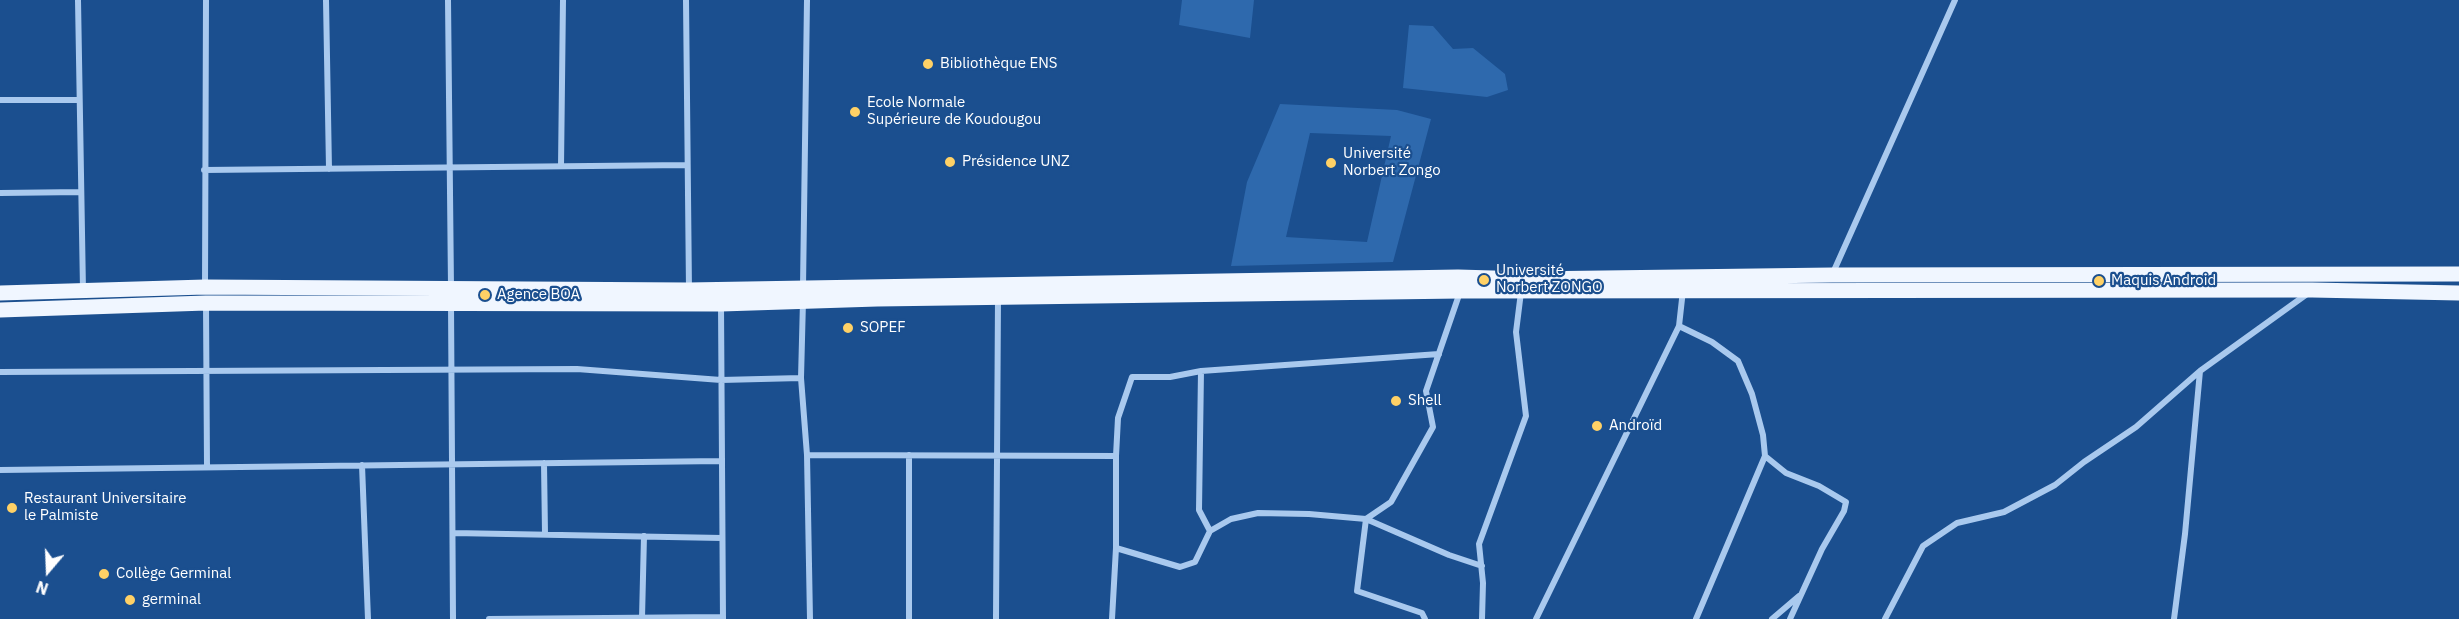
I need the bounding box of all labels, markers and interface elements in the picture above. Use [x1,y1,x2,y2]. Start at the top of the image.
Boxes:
place label: Bibliothèque ENS [940,55,1058,73]
marker: Bibliothèque ENS [921,57,935,71]
place label: Ecole Normale Supérieure de Koudougou [867,94,1041,129]
marker: Ecole Normale Supérieure de Koudougou [848,105,862,119]
place label: Université Norbert Zongo [1343,145,1441,180]
place label: Présidence UNZ [962,153,1070,171]
marker: Présidence UNZ [943,155,957,169]
marker: Université Norbert Zongo [1324,156,1338,170]
place label: Université Norbert ZONGO [1496,262,1603,297]
place label: Maquis Android [2111,272,2216,290]
marker: Université Norbert ZONGO [1477,273,1491,287]
marker: Maquis Android [2092,274,2106,288]
place label: Agence BOA [497,286,580,304]
marker: Agence BOA [478,288,492,302]
place label: SOPEF [860,319,906,337]
marker: SOPEF [841,321,855,335]
place label: Shell [1408,392,1442,410]
marker: Shell [1389,394,1403,408]
place label: Androïd [1609,417,1662,435]
marker: Androïd [1590,419,1604,433]
place label: Restaurant Universitaire le Palmiste [24,490,187,525]
marker: Restaurant Universitaire le Palmiste [5,501,19,515]
north arrow [18,541,78,601]
place label: Collège Germinal [116,565,231,583]
marker: Collège Germinal [97,567,111,581]
text: N [33,577,51,599]
place label: germinal [142,591,201,609]
marker: germinal [123,593,137,607]

